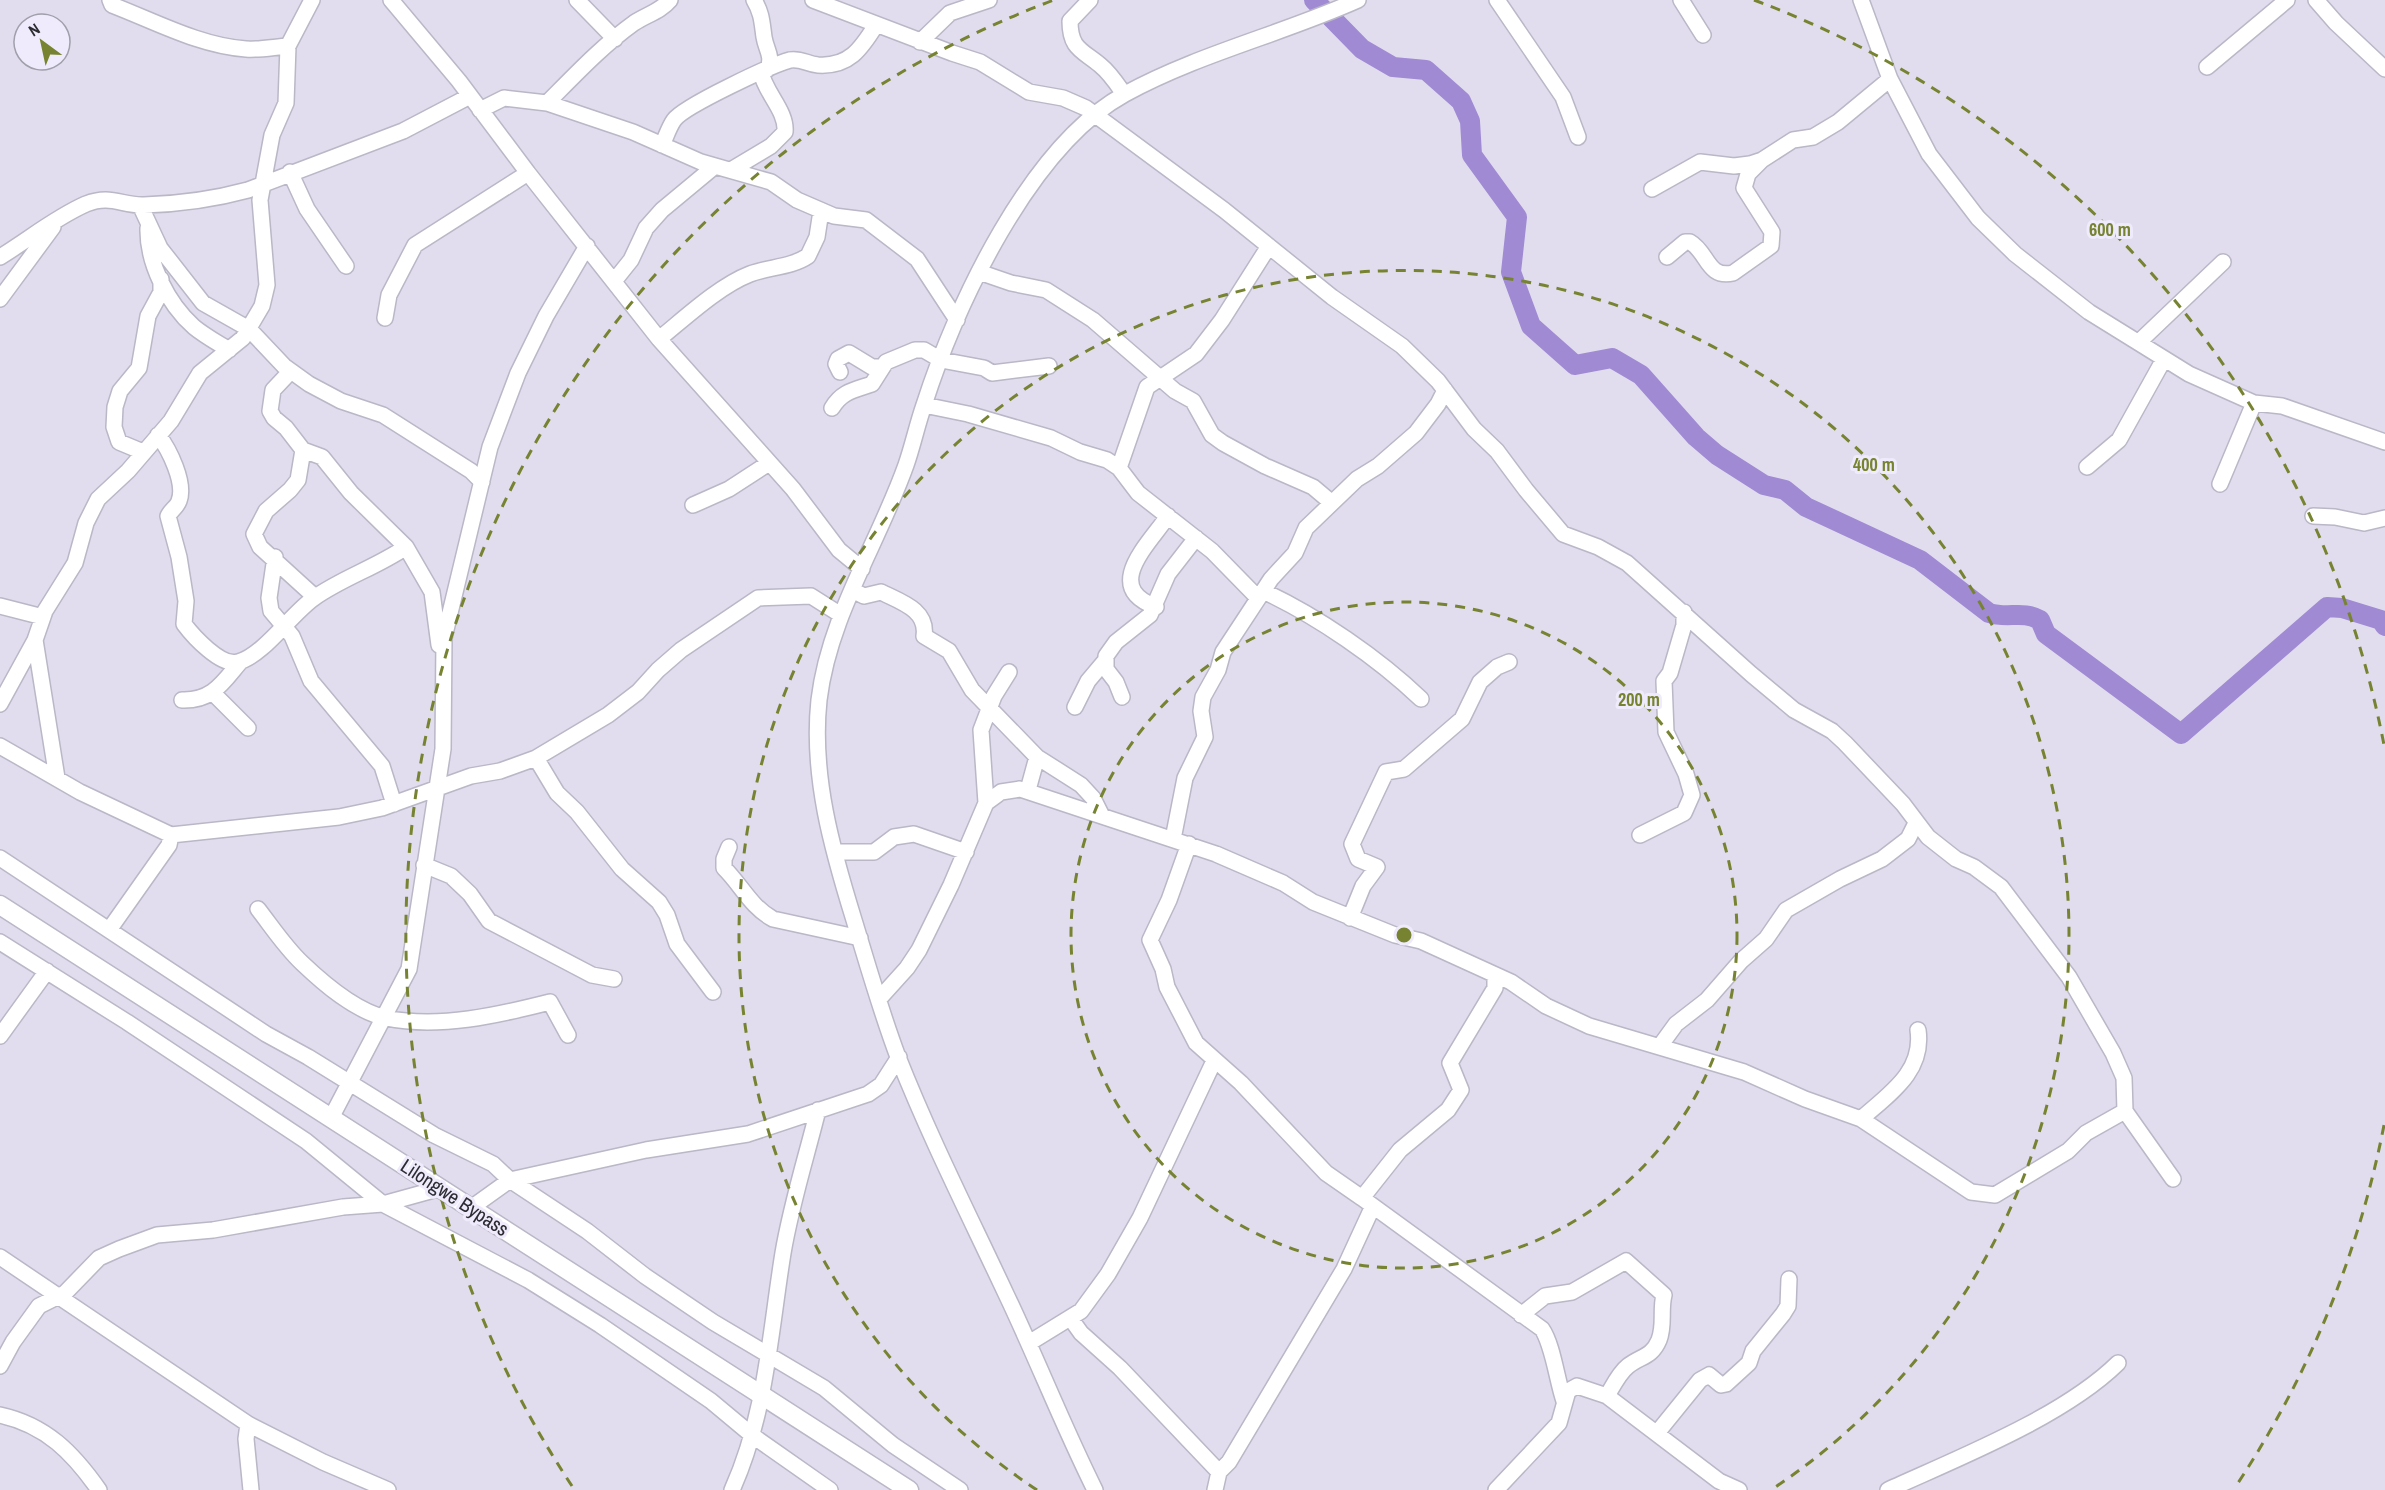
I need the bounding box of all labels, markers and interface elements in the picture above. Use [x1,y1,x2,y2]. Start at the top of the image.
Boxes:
north arrow [12,12,72,72]
text: N [24,18,44,41]
text: 600 m [2089,217,2131,242]
text: 400 m [1853,452,1895,477]
text: 200 m [1618,687,1660,712]
centre of rings [1394,925,1414,945]
street label: Lilongwe Bypass [396,1152,514,1242]

